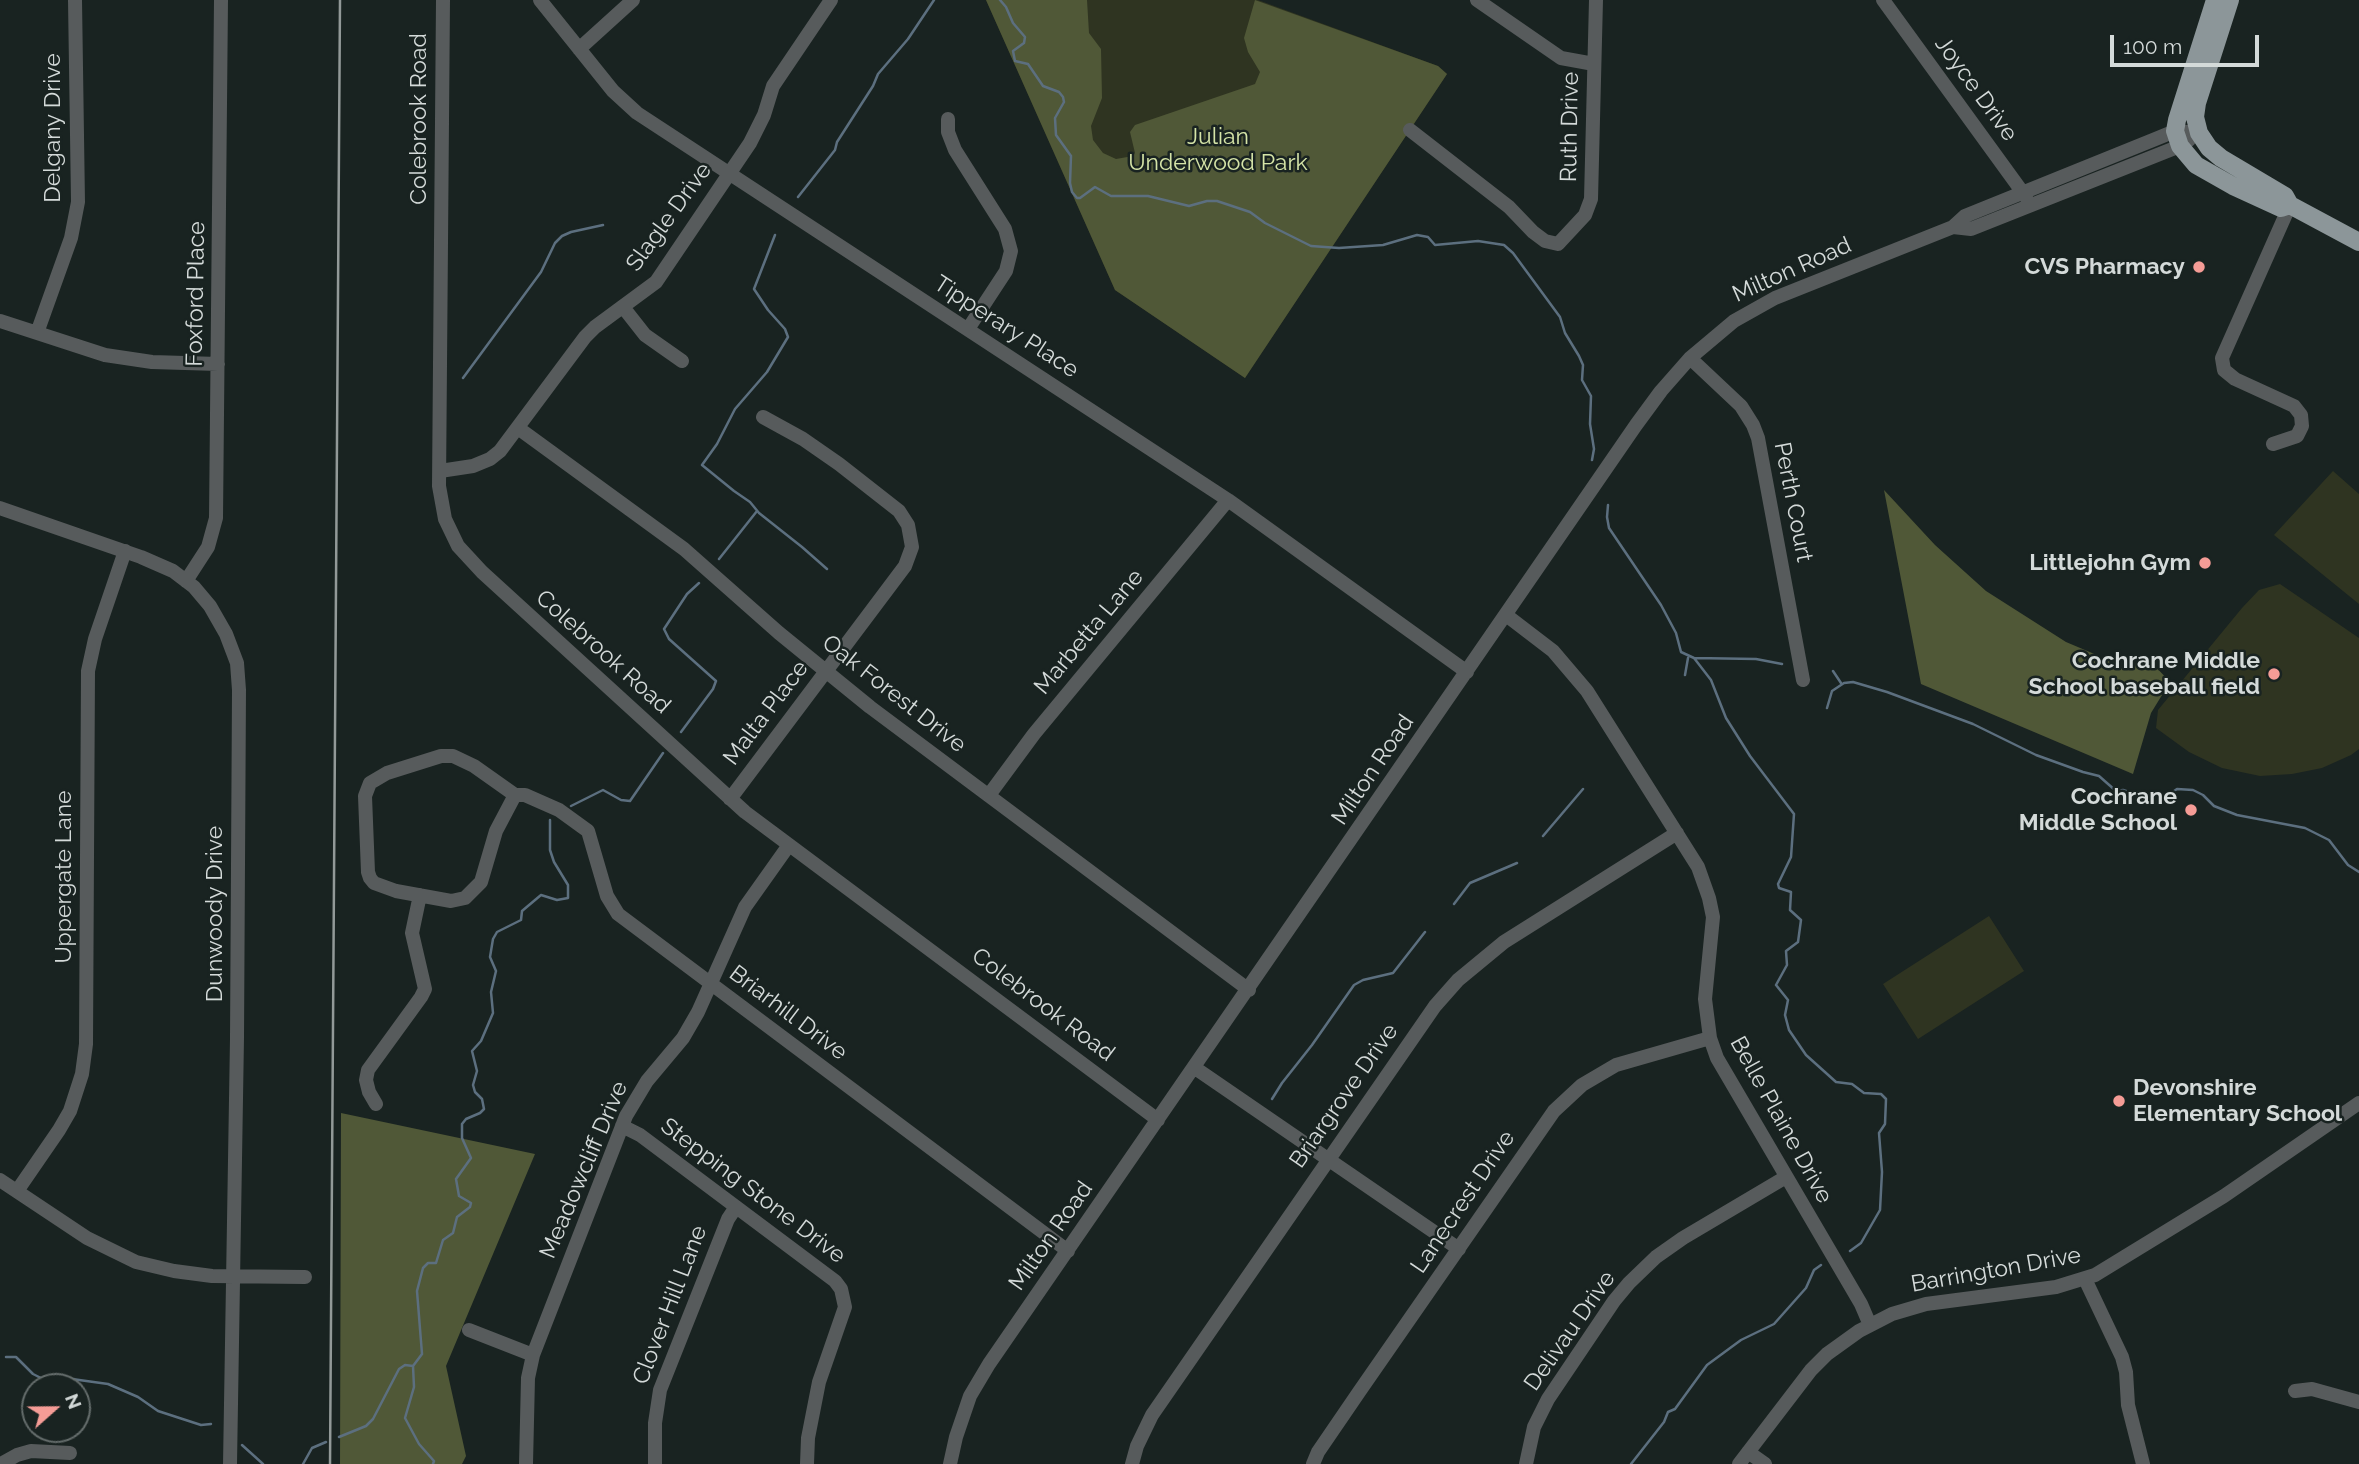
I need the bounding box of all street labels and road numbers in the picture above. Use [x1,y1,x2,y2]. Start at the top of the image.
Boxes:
street label: Joyce Drive [1929,31,2023,147]
street label: Colebrook Road [405,33,433,205]
street label: Delgany Drive [39,53,67,203]
street label: Ruth Drive [1555,72,1585,182]
street label: Slagle Drive [620,157,718,277]
street label: Foxford Place [181,221,211,367]
street label: Milton Road [1728,232,1856,308]
street label: Tipperary Place [928,270,1084,384]
street label: Perth Court [1768,440,1818,564]
street label: Marbetta Lane [1029,564,1149,700]
street label: Colebrook Road [530,584,676,720]
street label: Oak Forest Drive [817,629,971,759]
street label: Malta Place [718,655,814,771]
street label: Milton Road [1326,710,1420,830]
street label: Uppergate Lane [50,790,78,964]
street label: Dunwoody Drive [201,826,229,1002]
street label: Colebrook Road [966,942,1120,1068]
street label: Briarhill Drive [724,960,852,1066]
street label: Briargrove Drive [1284,1018,1404,1174]
street label: Belle Plaine Drive [1724,1032,1838,1208]
street label: Meadowcliff Drive [534,1077,634,1263]
street label: Stepping Stone Drive [655,1113,851,1269]
street label: Lanecrest Drive [1405,1125,1521,1279]
street label: Milton Road [1003,1176,1099,1296]
street label: Clover Hill Lane [627,1222,713,1388]
street label: Barrington Drive [1909,1241,2083,1299]
street label: Delivau Drive [1519,1266,1621,1396]

